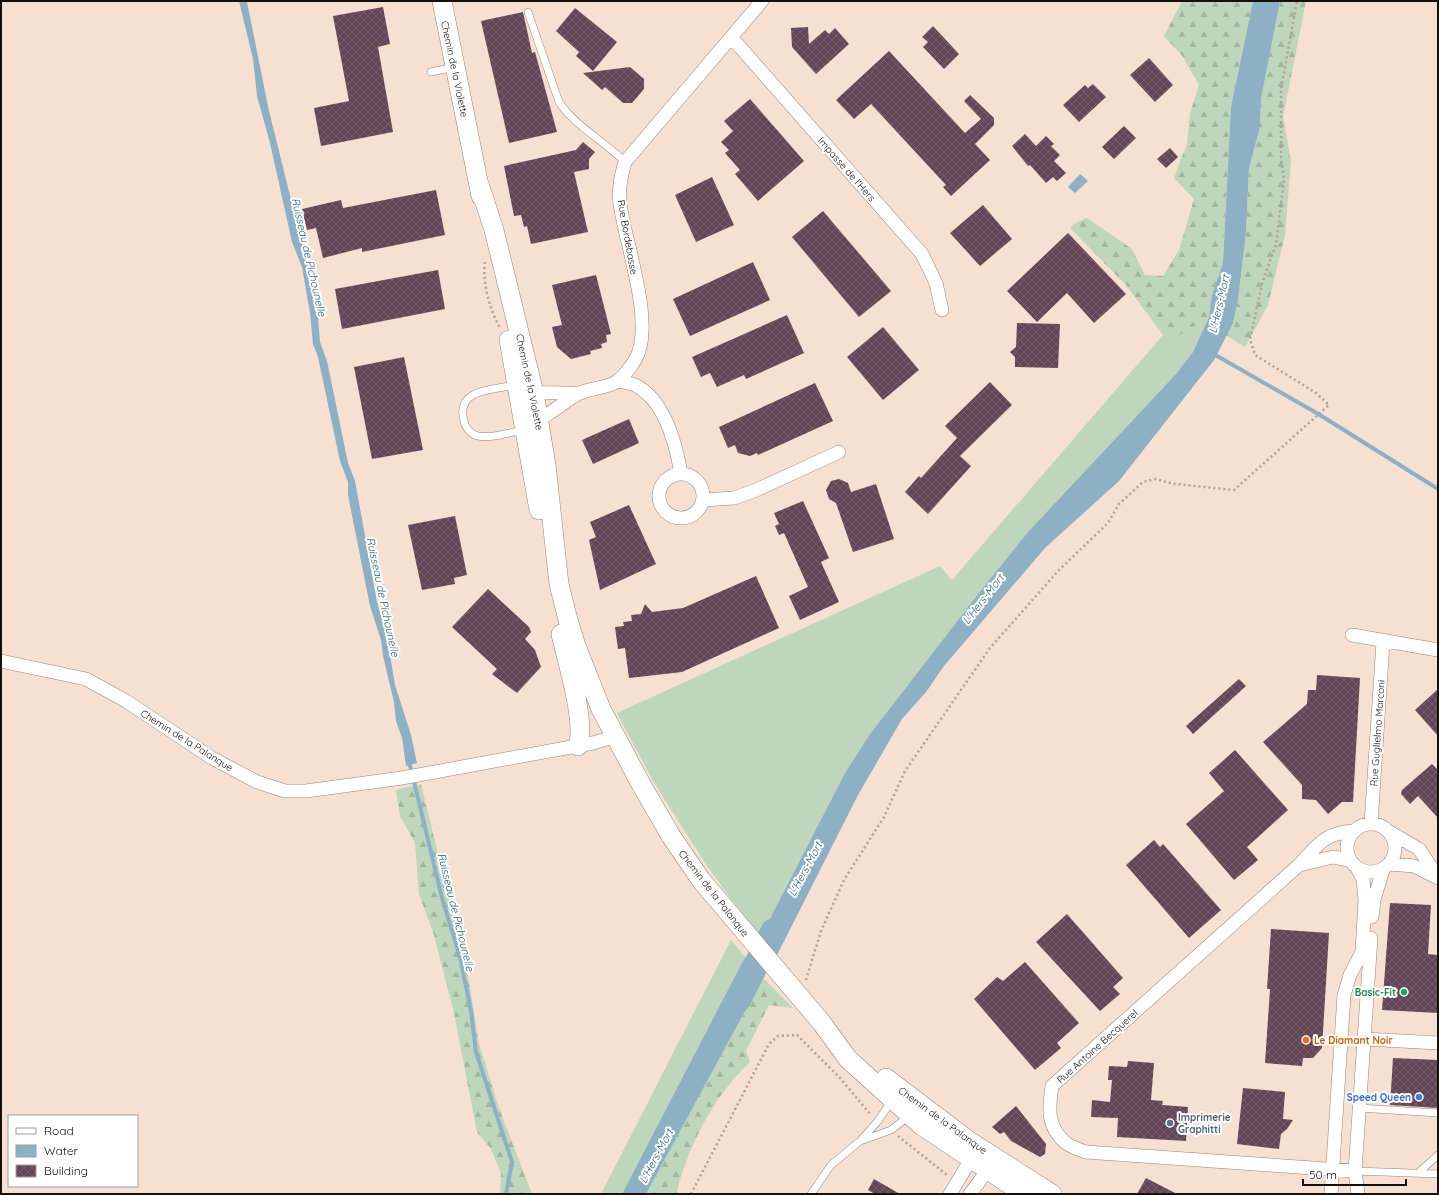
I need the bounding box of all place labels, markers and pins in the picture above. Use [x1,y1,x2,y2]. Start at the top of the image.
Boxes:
place label: Basic-Fit [1355,986,1396,999]
marker: Basic-Fit [1399,987,1409,997]
place label: Le Diamant Noir [1314,1034,1393,1047]
marker: Le Diamant Noir [1301,1035,1311,1045]
place label: Speed Queen [1347,1091,1411,1104]
marker: Speed Queen [1414,1092,1424,1102]
place label: Imprimerie Graphitti [1178,1111,1231,1136]
marker: Imprimerie Graphitti [1165,1118,1175,1128]

